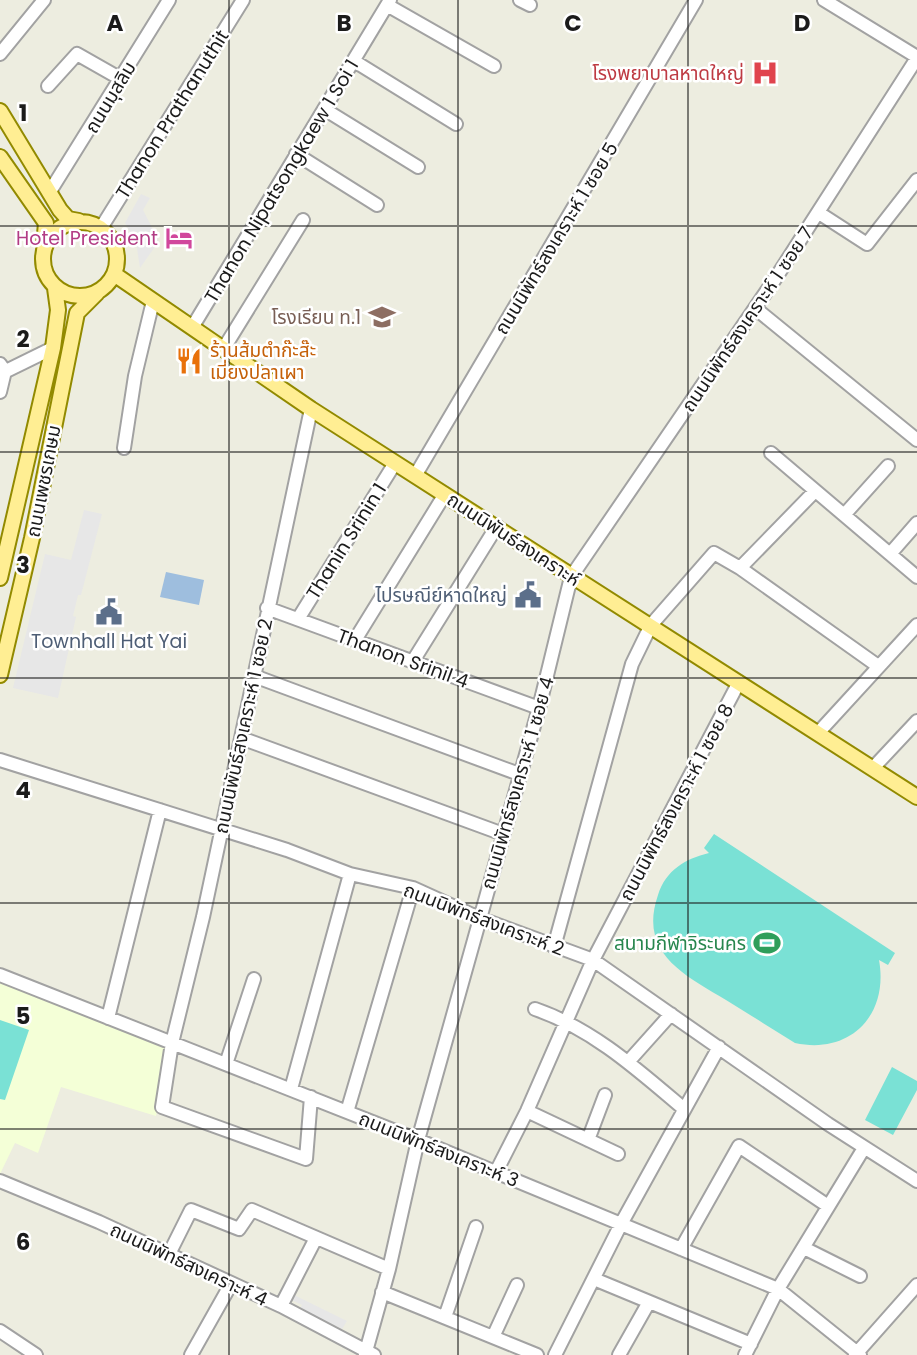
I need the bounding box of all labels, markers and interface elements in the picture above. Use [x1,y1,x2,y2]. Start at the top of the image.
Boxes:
text: A [107,7,124,39]
text: B [336,7,352,39]
text: C [564,7,582,39]
text: D [794,7,810,39]
street label: Thanon Prathanuthit [109,24,235,204]
street label: Thanon Nipatsongkaew 1 Soi 1 [198,54,365,308]
street label: ถนนมุสลิม [78,56,143,138]
hospital icon: โรงพยาบาลหาดใหญ่ [750,58,780,88]
place label: โรงพยาบาลหาดใหญ่ [592,60,744,87]
text: 1 [19,97,27,129]
street label: ถนนนิพัทธ์สงเคราะห์ 1 ซอย 5 [488,137,625,340]
street label: ถนนนิพัทธ์สงเคราะห์ 1 ซอย 7 [675,221,820,417]
hotel icon: Hotel President [164,223,194,253]
place label: Hotel President [16,225,158,252]
school or university icon: โรงเรียน ท.1 [367,302,397,332]
place label: โรงเรียน ท.1 [272,304,361,331]
text: 2 [16,323,30,355]
place label: ร้านส้มตำก๊ะส๊ะ เมี่ยงปลาเผา [210,337,316,386]
restaurant icon: ร้านส้มตำก๊ะส๊ะ เมี่ยงปลาเผา [174,346,204,376]
street label: ถนนเพชรเกษม [19,423,68,539]
street label: Thanin Srinin 1 [300,478,393,605]
street label: ถนนนิพันธ์สงเคราะห์ [442,486,586,593]
text: 3 [16,549,30,581]
public building icon: ไปรษณีย์หาดใหญ่ [513,580,543,610]
place label: ไปรษณีย์หาดใหญ่ [374,582,507,609]
public building icon: Townhall Hat Yai [94,597,124,627]
street label: ถนนนิพันธ์สงเคราะห์ 1 ซอย 2 [207,616,280,836]
street label: Thanon Srinil 4 [333,622,472,695]
place label: Townhall Hat Yai [31,628,187,655]
street label: ถนนนิพัทธ์สงเคราะห์ 1 ซอย 4 [474,674,561,893]
street label: ถนนนิพัทธ์สงเคราะห์ 1 ซอย 8 [613,699,740,906]
text: 4 [15,774,31,806]
street label: ถนนนิพัทธ์สงเคราะห์ 2 [400,876,568,963]
sports icon: สนามกีฬาจิระนคร [752,928,782,958]
place label: สนามกีฬาจิระนคร [614,930,746,957]
text: 5 [16,1000,30,1032]
street label: ถนนนิพัทธ์สงเคราะห์ 3 [355,1105,523,1194]
street label: ถนนนิพัทธ์สงเคราะห์ 4 [105,1216,272,1313]
text: 6 [16,1226,30,1258]

